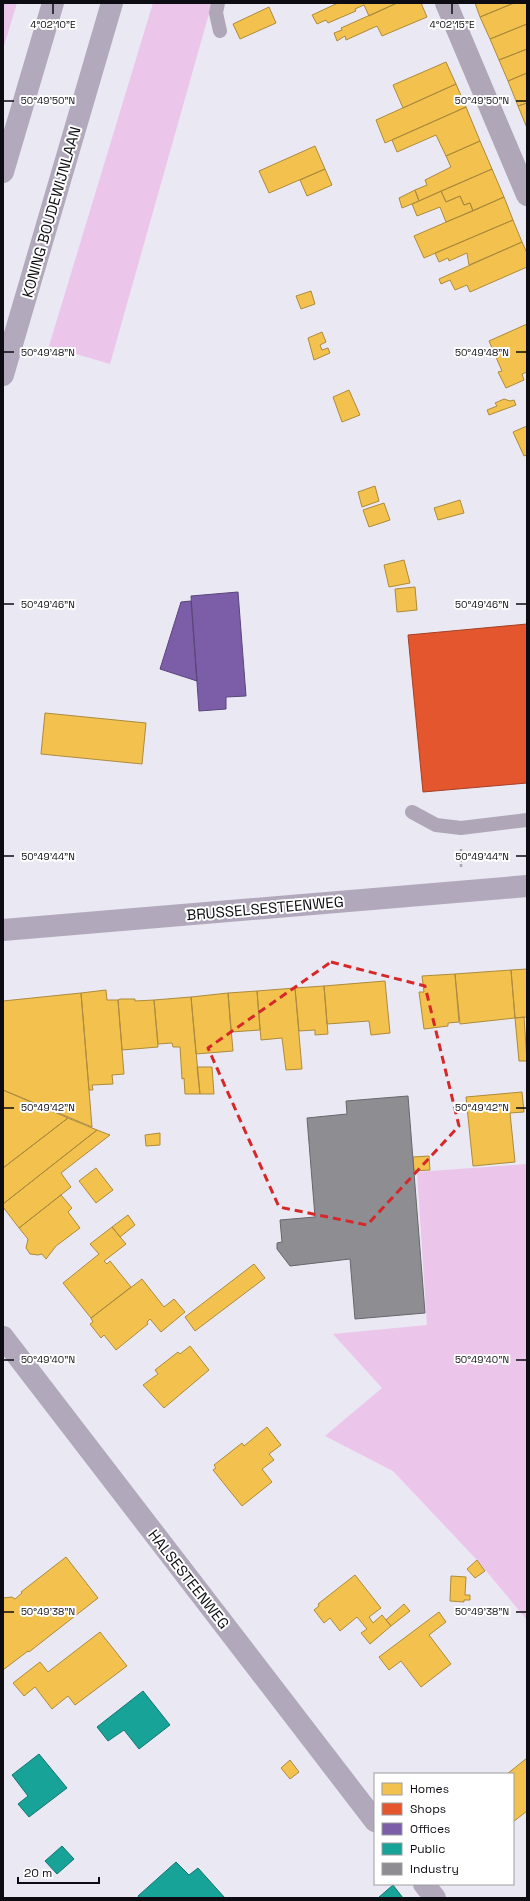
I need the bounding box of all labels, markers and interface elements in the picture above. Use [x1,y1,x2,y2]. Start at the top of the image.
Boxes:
text: 4°02'10"E [30,18,76,31]
text: 4°02'15"E [429,18,475,31]
text: 50°49'50"N [21,94,75,107]
text: 50°49'50"N [455,94,509,107]
street label: KONING BOUDEWIJNLAAN [17,124,85,300]
text: 50°49'48"N [21,346,75,359]
text: 50°49'48"N [455,346,509,359]
text: 50°49'46"N [21,598,75,611]
text: 50°49'46"N [455,598,509,611]
text: 50°49'44"N [21,850,75,863]
text: 50°49'44"N [455,850,509,863]
street label: BRUSSELSESTEENWEG [186,892,344,924]
text: 50°49'42"N [21,1101,75,1114]
text: 50°49'42"N [455,1101,509,1114]
text: 50°49'40"N [21,1353,75,1366]
text: 50°49'40"N [455,1353,509,1366]
street label: HALSESTEENWEG [144,1525,234,1633]
text: 50°49'38"N [21,1605,75,1618]
text: 50°49'38"N [455,1605,509,1618]
legend [374,1773,514,1885]
text: Homes [410,1781,449,1797]
text: Shops [410,1801,446,1817]
text: Offices [410,1821,450,1837]
text: Public [410,1841,445,1857]
scale bar [18,1859,99,1885]
text: Industry [410,1861,459,1877]
text: 20 m [24,1865,52,1881]

